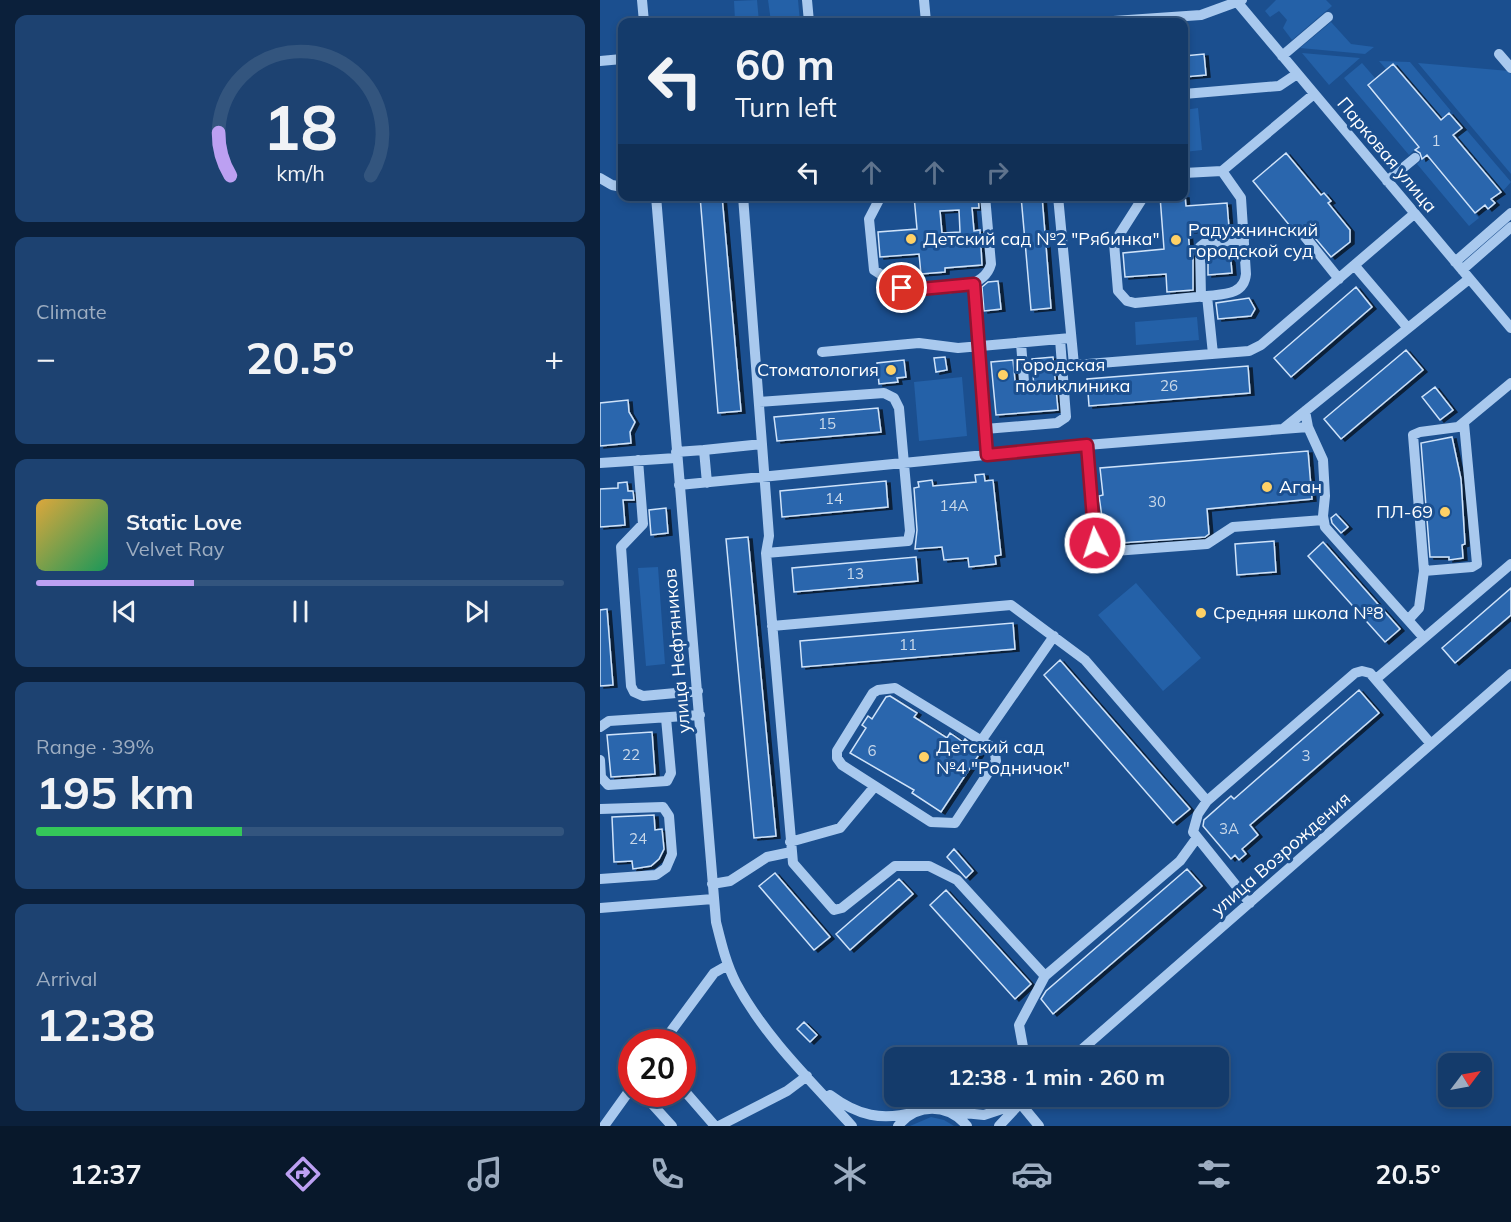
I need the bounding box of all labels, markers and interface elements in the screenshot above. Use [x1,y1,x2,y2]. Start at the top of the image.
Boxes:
text: 60 m [735,38,835,91]
icon: left [636,42,714,120]
text: 18 [263,87,337,166]
text: Turn left [735,90,837,124]
street label: Парковая улица [1332,92,1442,217]
house number: 1 [1431,131,1441,150]
icon: left [792,156,825,189]
icon: ahead [855,156,888,189]
icon: ahead [918,156,951,189]
icon: right [981,156,1014,189]
text: km/h [276,159,324,186]
place label: Радужнинский городской суд [1188,218,1318,262]
place label: Детский сад №2 "Рябинка" [923,227,1160,250]
marker: Детский сад №2 "Рябинка" [904,232,918,246]
marker: Радужнинский городской суд [1169,233,1183,247]
pin [876,262,927,313]
icon: arrive [885,271,918,304]
text: Climate [36,299,107,324]
text: 20.5° [245,329,355,385]
text: − [36,337,56,378]
text: + [544,337,564,378]
place label: Городская поликлиника [1015,353,1130,397]
place label: Стоматология [757,358,879,381]
marker: Стоматология [884,363,898,377]
marker: Городская поликлиника [996,368,1010,382]
house number: 26 [1160,376,1178,395]
house number: 15 [818,414,836,433]
place label: Аган [1279,475,1322,498]
marker: Аган [1260,480,1274,494]
house number: 14 [825,489,843,508]
house number: 30 [1148,492,1166,511]
house number: 14А [939,496,969,515]
place label: ПЛ-69 [1376,500,1433,523]
marker: ПЛ-69 [1438,505,1452,519]
text: Static Love [126,508,242,536]
position arrow [1063,511,1127,575]
text: Velvet Ray [126,536,224,561]
house number: 13 [846,564,864,583]
street label: улица Нефтяников [658,568,695,734]
icon: previous [108,595,141,628]
icon: pause [284,595,317,628]
icon: next [460,595,493,628]
place label: Средняя школа №8 [1213,601,1384,624]
marker: Средняя школа №8 [1194,606,1208,620]
house number: 11 [899,635,917,654]
text: Range · 39% [36,734,154,759]
place label: Детский сад №4 "Родничок" [936,735,1070,779]
house number: 6 [867,741,877,760]
house number: 22 [622,745,640,764]
house number: 3 [1301,746,1311,765]
marker: Детский сад №4 "Родничок" [917,750,931,764]
text: 195 km [36,764,195,820]
street label: улица Возрождения [1206,787,1355,920]
house number: 3А [1219,819,1239,838]
house number: 24 [629,829,647,848]
text: Arrival [36,966,97,991]
text: 12:38 [36,996,155,1052]
speed limit sign: 20 [618,1029,696,1107]
north arrow [1438,1053,1492,1107]
map controls [1438,1053,1492,1107]
text: 12:38 · 1 min · 260 m [948,1063,1165,1091]
icon: directions [282,1153,324,1195]
icon: music [464,1153,506,1195]
icon: phone [646,1153,688,1195]
icon: climate [829,1153,871,1195]
icon: car [1011,1153,1053,1195]
icon: filters [1193,1153,1235,1195]
text: 12:37 [70,1157,142,1191]
text: 20.5° [1375,1157,1441,1191]

